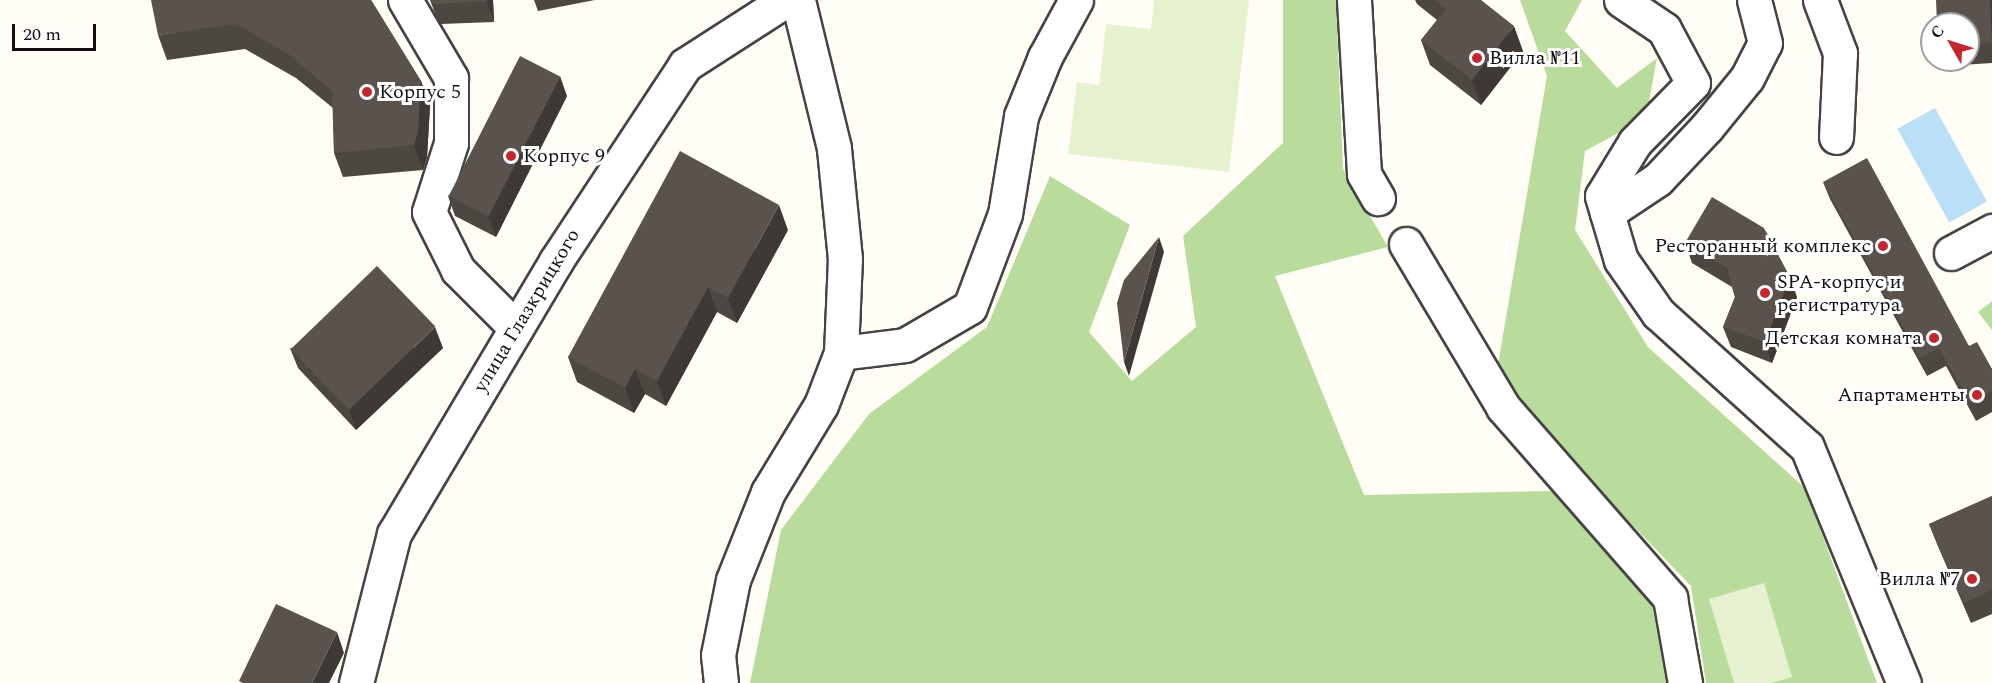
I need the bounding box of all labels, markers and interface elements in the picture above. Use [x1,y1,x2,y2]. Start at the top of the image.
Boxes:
scale bar [15,12,99,50]
north arrow [1920,12,1980,72]
text: С [1925,20,1950,44]
text: 20 m [23,21,61,48]
place label: Вилла №11 [1489,46,1580,70]
marker: Вилла №11 [1470,51,1484,65]
place label: Корпус 5 [379,80,461,104]
marker: Корпус 5 [360,85,374,99]
place label: Корпус 9 [523,144,605,168]
marker: Корпус 9 [504,149,518,163]
street label: улица Глазкрицкого [469,225,585,397]
place label: Ресторанный комплекс [1655,234,1871,258]
marker: Ресторанный комплекс [1876,239,1890,253]
place label: SPA-корпус и регистратура [1777,270,1901,317]
marker: SPA-корпус и регистратура [1758,286,1772,300]
place label: Детская комната [1765,326,1922,350]
marker: Детская комната [1927,331,1941,345]
place label: Апартаменты [1837,383,1965,407]
marker: Апартаменты [1970,388,1984,402]
place label: Вилла №7 [1879,567,1960,591]
marker: Вилла №7 [1965,572,1979,586]

